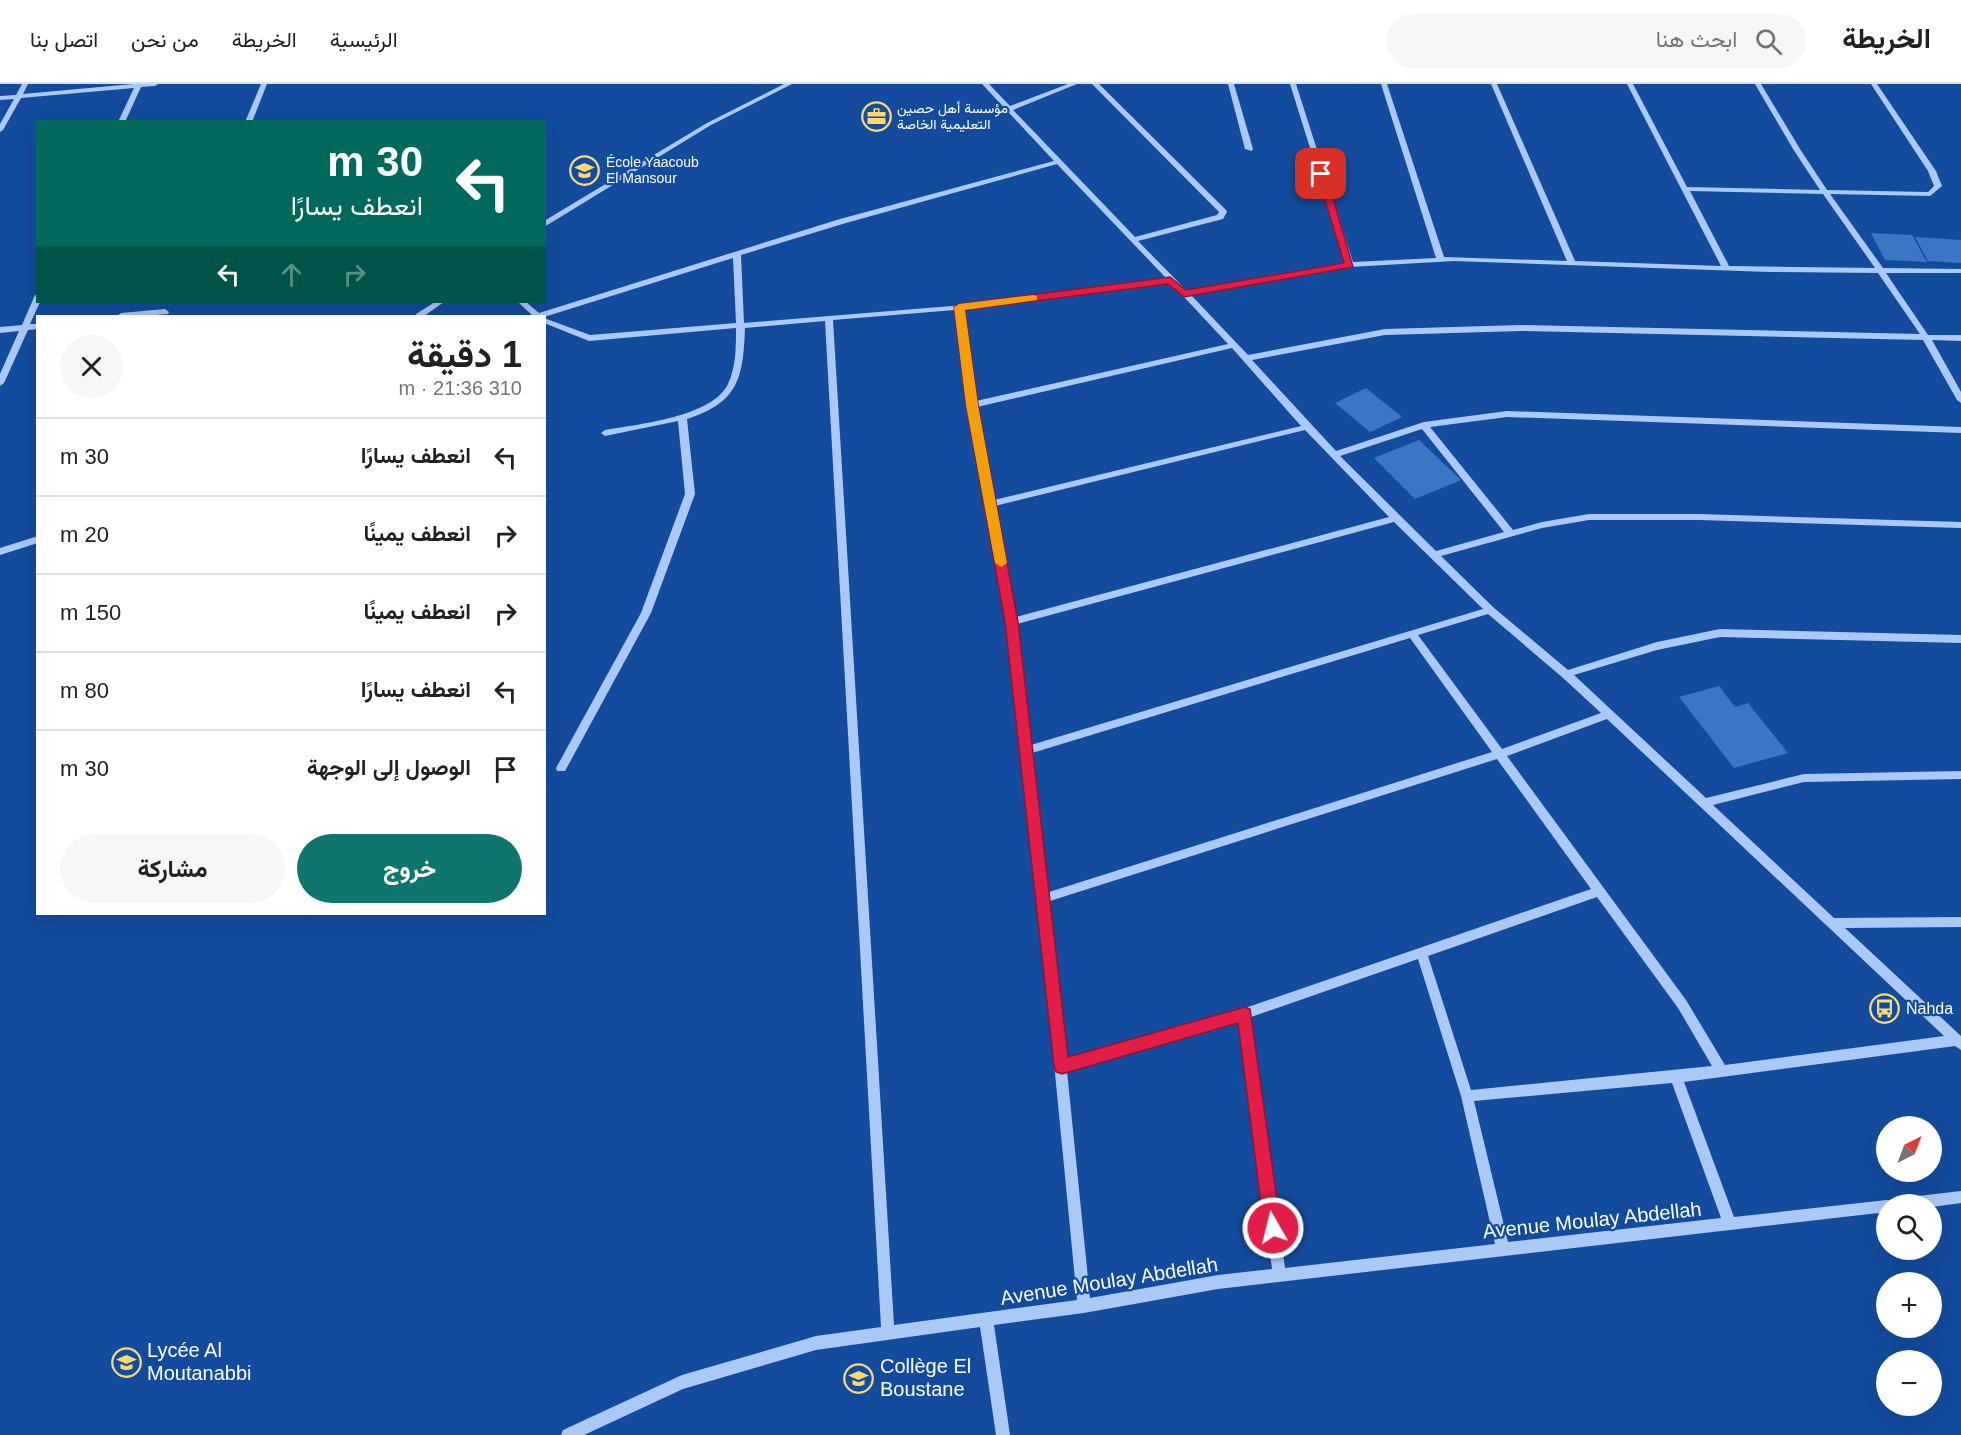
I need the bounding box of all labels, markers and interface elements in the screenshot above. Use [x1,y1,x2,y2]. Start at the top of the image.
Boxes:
search box [1386,14,1806,68]
text: الخريطة [1842,23,1931,54]
icon: search [1752,25,1785,58]
text: ابحث هنا [1656,27,1737,52]
text: اتصل بنا [30,28,98,51]
text: من نحن [131,28,199,51]
text: الخريطة [232,28,297,51]
text: الرئيسية [330,28,398,51]
office icon: مؤسسة أهل حصين التعليمية الخاصة [860,100,892,132]
place label: مؤسسة أهل حصين التعليمية الخاصة [897,100,1008,132]
text: 30 m [327,138,423,185]
icon: left [444,144,522,222]
pin [1295,148,1346,199]
school or university icon: École Yaacoub El Mansour [569,154,601,186]
place label: École Yaacoub El Mansour [606,154,699,186]
icon: arrive [1304,157,1337,190]
text: انعطف يسارًا [291,191,423,221]
icon: left [212,258,245,291]
icon: ahead [275,258,308,291]
icon: right [338,258,371,291]
text: 1 دقيقة [407,334,522,375]
button: close [60,335,123,398]
text: 310 m · 21:36 [399,377,522,399]
icon: left [489,441,522,474]
text: انعطف يسارًا [361,443,471,468]
text: 30 m [60,444,109,469]
icon: right [489,519,522,552]
text: انعطف يمينًا [363,521,471,546]
text: 20 m [60,522,109,547]
icon: right [489,597,522,630]
text: انعطف يمينًا [363,599,471,624]
text: 150 m [60,600,121,625]
icon: left [489,675,522,708]
text: انعطف يسارًا [361,677,471,702]
text: 80 m [60,678,109,703]
icon: arrive [489,753,522,786]
text: الوصول إلى الوجهة [307,755,471,780]
text: 30 m [60,756,109,781]
button: مشاركة [60,834,285,903]
button: خروج [297,834,522,903]
bus stop icon: Nahda [1869,992,1901,1024]
place label: Nahda [1906,1000,1953,1017]
north arrow [1876,1116,1942,1182]
map controls [1876,1116,1942,1416]
button: search [1876,1194,1942,1260]
position arrow [1241,1196,1305,1260]
street label: Avenue Moulay Abdellah [1482,1198,1702,1242]
street label: Avenue Moulay Abdellah [999,1253,1219,1309]
button: + [1876,1272,1942,1338]
place label: Lycée Al Moutanabbi [147,1339,252,1384]
school or university icon: Lycée Al Moutanabbi [110,1346,142,1378]
button: − [1876,1350,1942,1416]
place label: Collège El Boustane [880,1355,971,1400]
school or university icon: Collège El Boustane [843,1362,875,1394]

